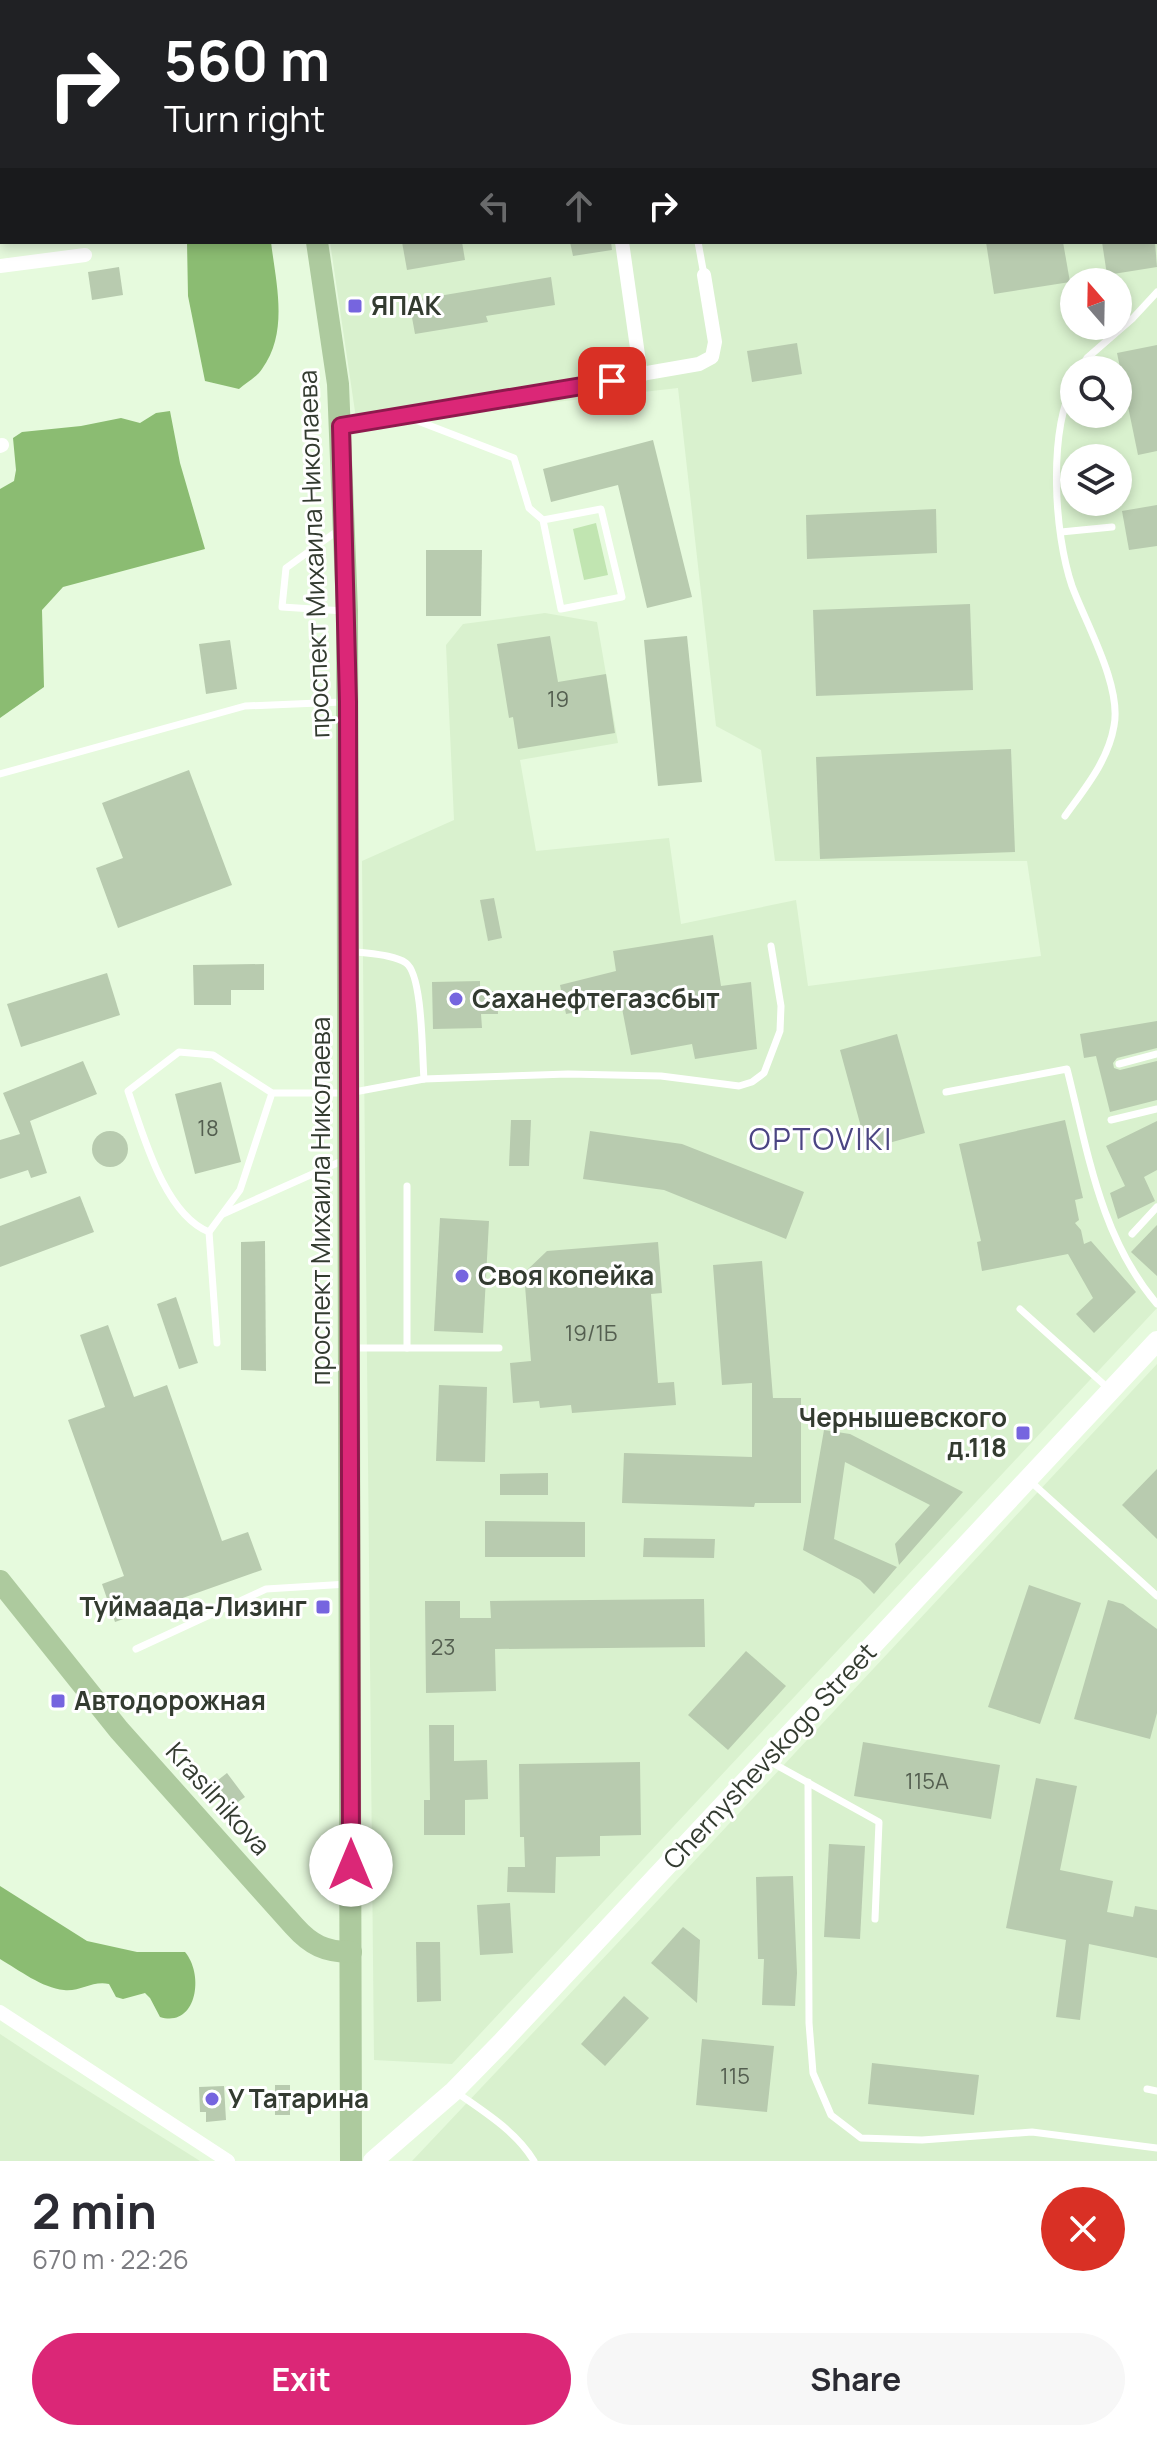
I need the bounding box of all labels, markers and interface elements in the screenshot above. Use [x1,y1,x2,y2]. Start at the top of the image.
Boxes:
text: 560 m [164,21,330,98]
icon: right [32,32,136,136]
text: Turn right [164,94,325,143]
icon: left [473,184,517,228]
icon: ahead [557,184,601,228]
icon: right [641,184,685,228]
north arrow [1060,268,1132,340]
map controls [1060,268,1132,516]
place label: ЯПАК [371,287,441,323]
marker: ЯПАК [346,297,364,315]
pin [578,347,646,415]
button: search [1060,356,1132,428]
icon: arrive [590,359,634,403]
street label: проспект Михаила Николаева [289,369,337,739]
button: layers [1060,444,1132,516]
house number: 19 [547,684,569,714]
place label: Саханефтегазсбыт [472,980,720,1016]
marker: Саханефтегазсбыт [447,990,465,1008]
street label: проспект Михаила Николаева [302,1017,338,1385]
house number: 18 [197,1113,219,1143]
district label: OPTOVIKI [749,1118,893,1159]
place label: Своя копейка [478,1257,654,1293]
marker: Своя копейка [453,1267,471,1285]
house number: 19/1Б [565,1318,617,1348]
place label: Чернышевского д.118 [799,1399,1007,1465]
marker: Чернышевского д.118 [1014,1424,1032,1442]
place label: Туймаада-Лизинг [79,1588,307,1624]
marker: Туймаада-Лизинг [314,1598,332,1616]
house number: 23 [431,1632,455,1662]
street label: Chernyshevskogo Street [655,1634,884,1876]
place label: Автодорожная [74,1682,266,1718]
marker: Автодорожная [49,1692,67,1710]
street label: Krasilnikova [158,1734,279,1863]
house number: 115А [905,1766,949,1796]
position arrow [309,1823,393,1907]
house number: 115 [720,2061,750,2091]
place label: У Татарина [228,2080,369,2116]
marker: У Татарина [203,2090,221,2108]
text: 2 min [32,2178,157,2243]
button: close [1041,2187,1125,2271]
text: 670 m · 22:26 [32,2241,189,2277]
button: Exit [32,2333,571,2425]
button: Share [587,2333,1125,2425]

